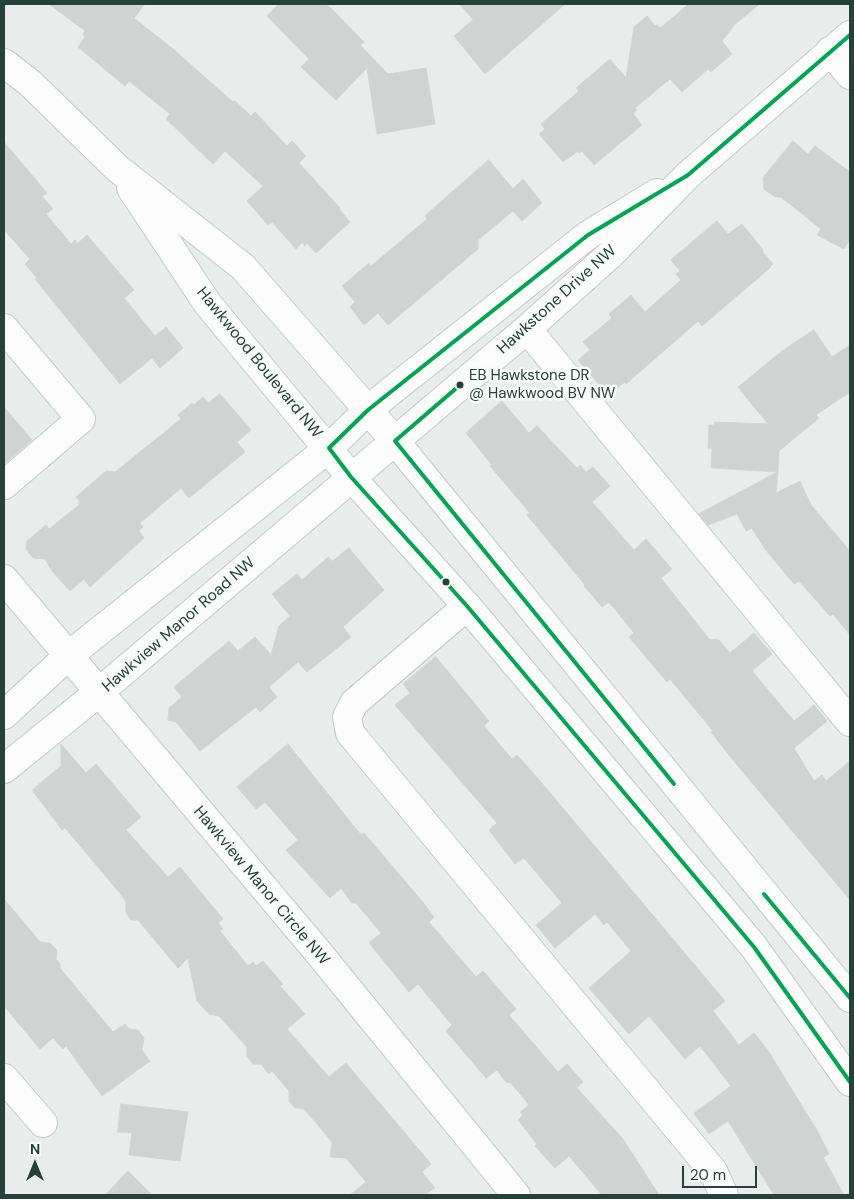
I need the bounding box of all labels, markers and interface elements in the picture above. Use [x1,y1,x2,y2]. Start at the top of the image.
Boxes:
street label: Hawkstone Drive NW [493,241,621,359]
street label: Hawkwood Boulevard NW [192,284,326,442]
place label: EB Hawkstone DR @ Hawkwood BV NW [469,367,615,402]
marker: EB Hawkstone DR @ Hawkwood BV NW [455,380,465,390]
street label: Hawkview Manor Road NW [99,553,259,697]
unlabelled marker [441,577,451,587]
street label: Hawkview Manor Circle NW [189,803,333,969]
north arrow [10,1139,60,1189]
text: N [30,1140,40,1158]
scale bar [684,1156,759,1188]
text: 20 m [690,1165,726,1185]

